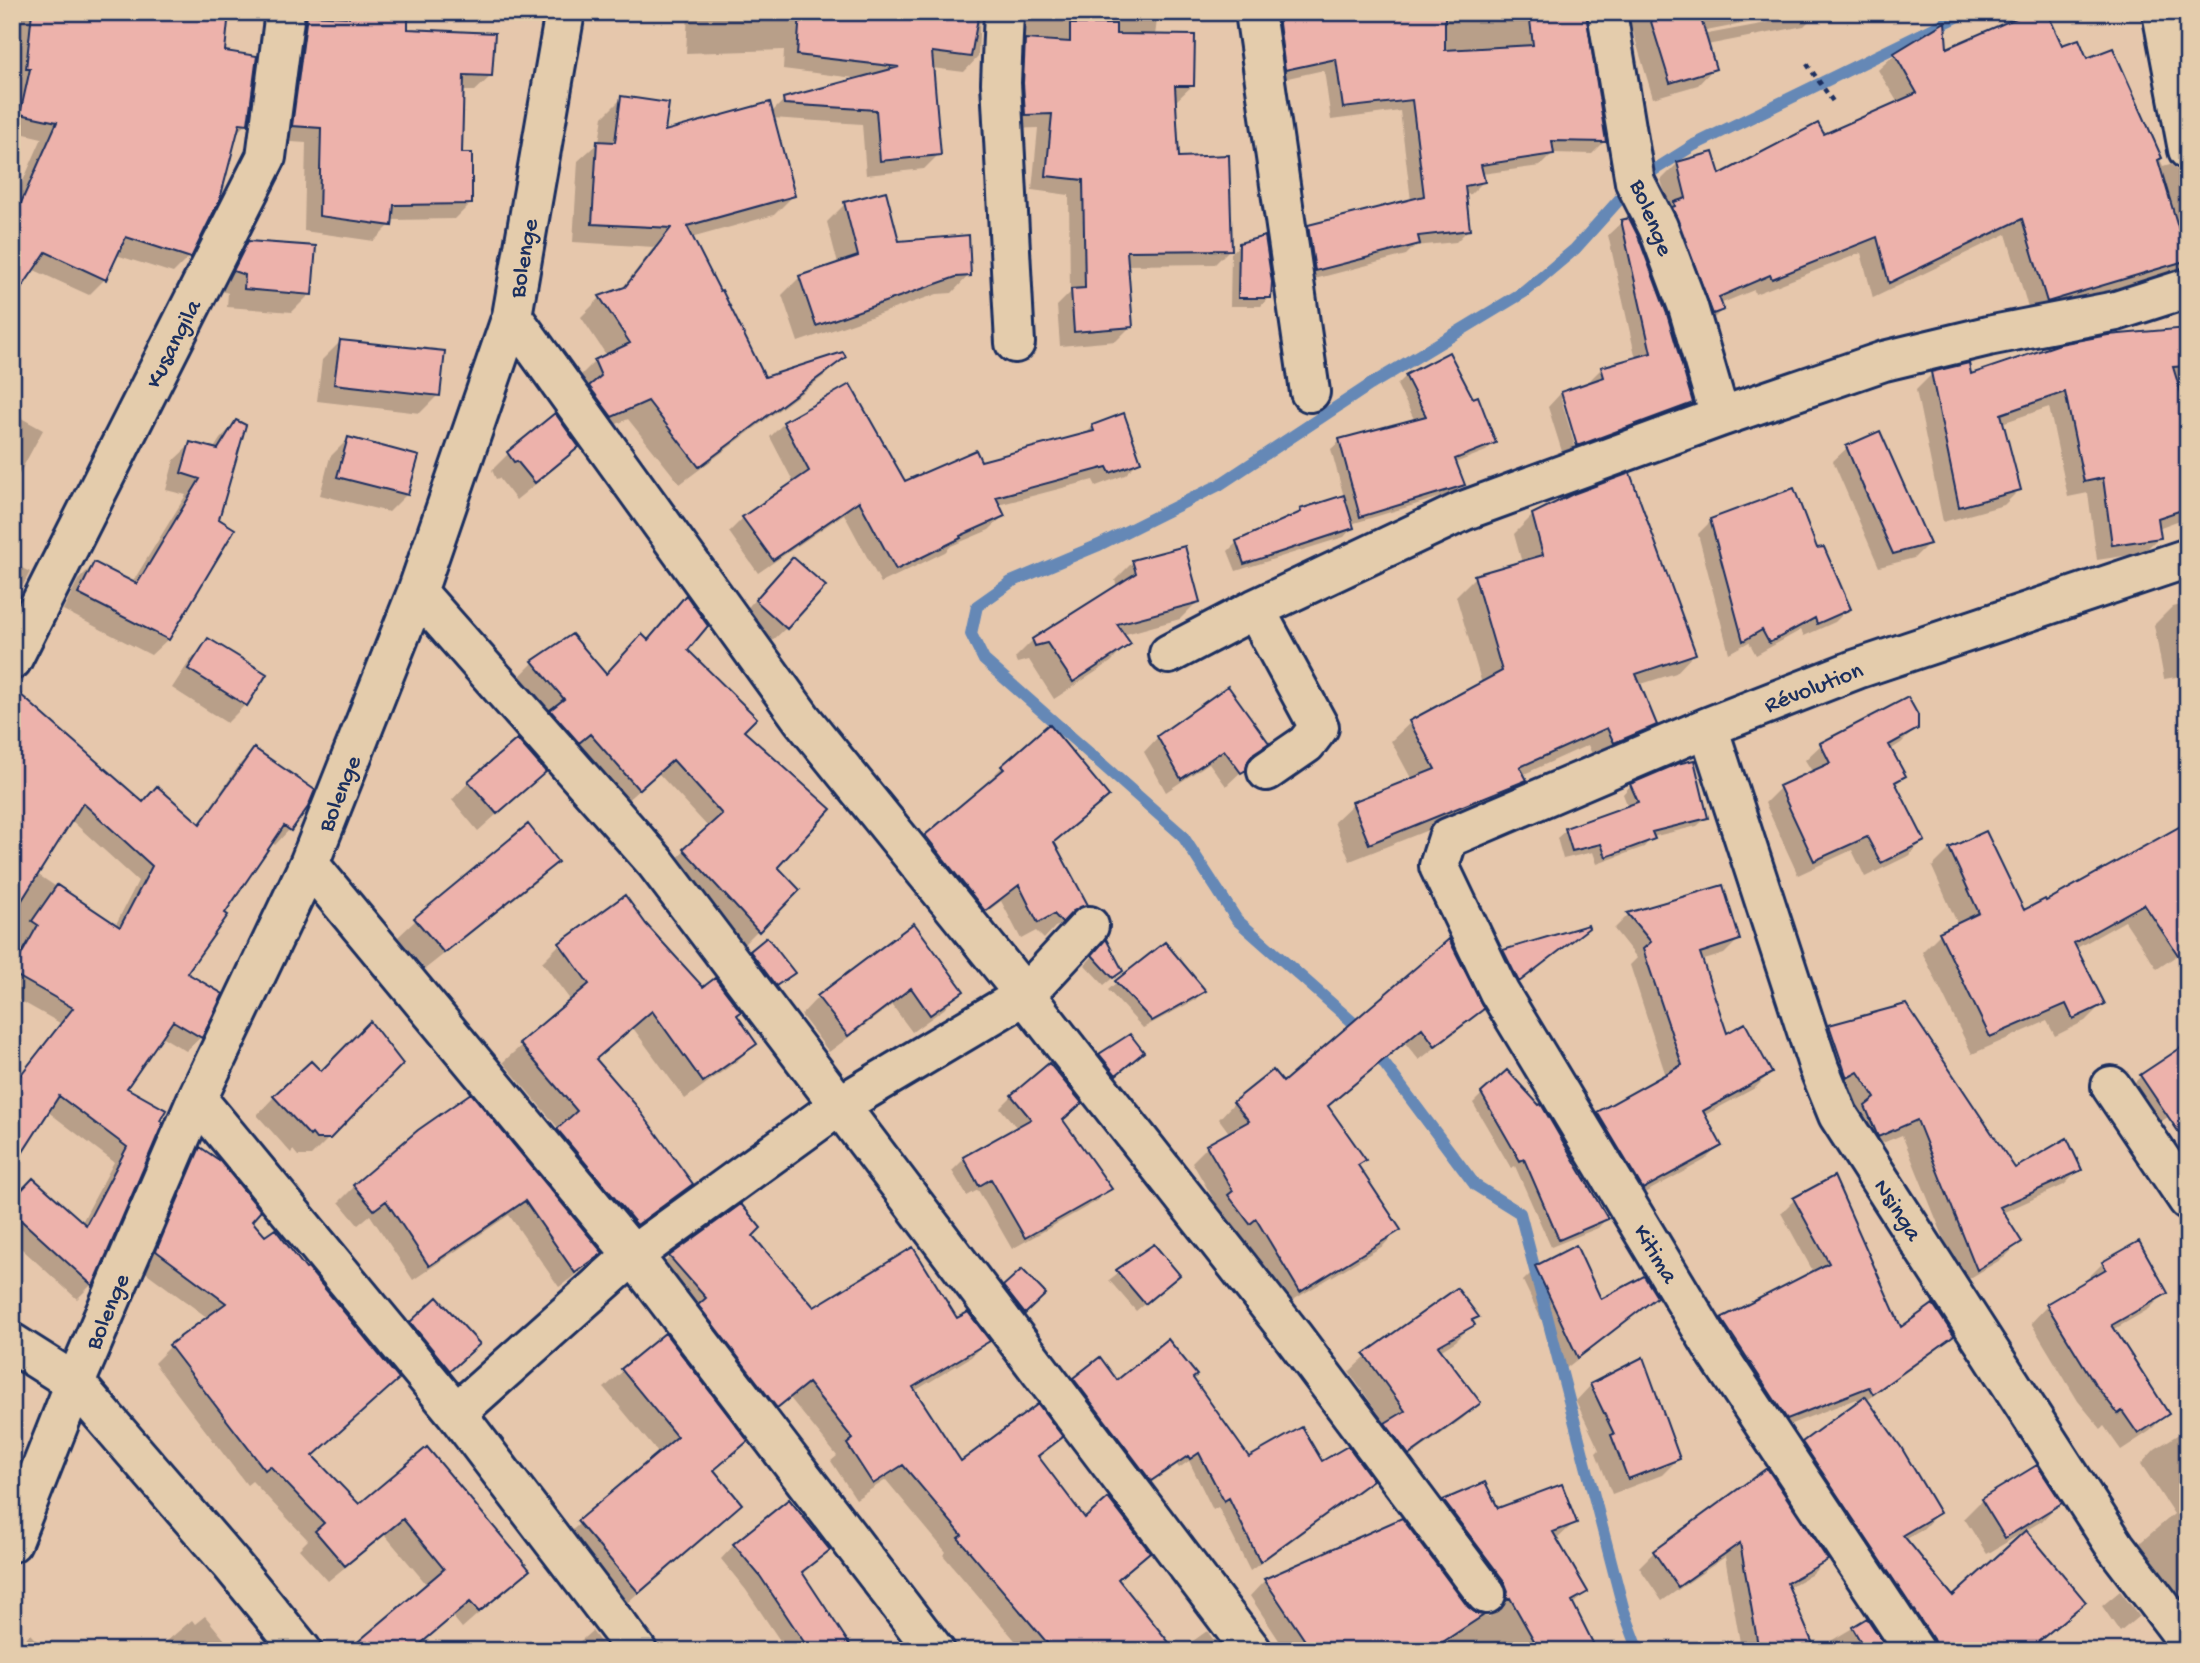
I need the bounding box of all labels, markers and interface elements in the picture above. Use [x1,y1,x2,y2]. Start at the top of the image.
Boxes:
street label: Bolenge [1621,175,1678,261]
street label: Bolenge [504,216,547,301]
street label: Kusangila [141,295,210,394]
street label: Révolution [1761,657,1868,721]
street label: Bolenge [312,751,370,838]
street label: Nsinga [1865,1174,1927,1248]
street label: Kitima [1625,1220,1683,1290]
street label: Bolenge [80,1269,138,1356]

